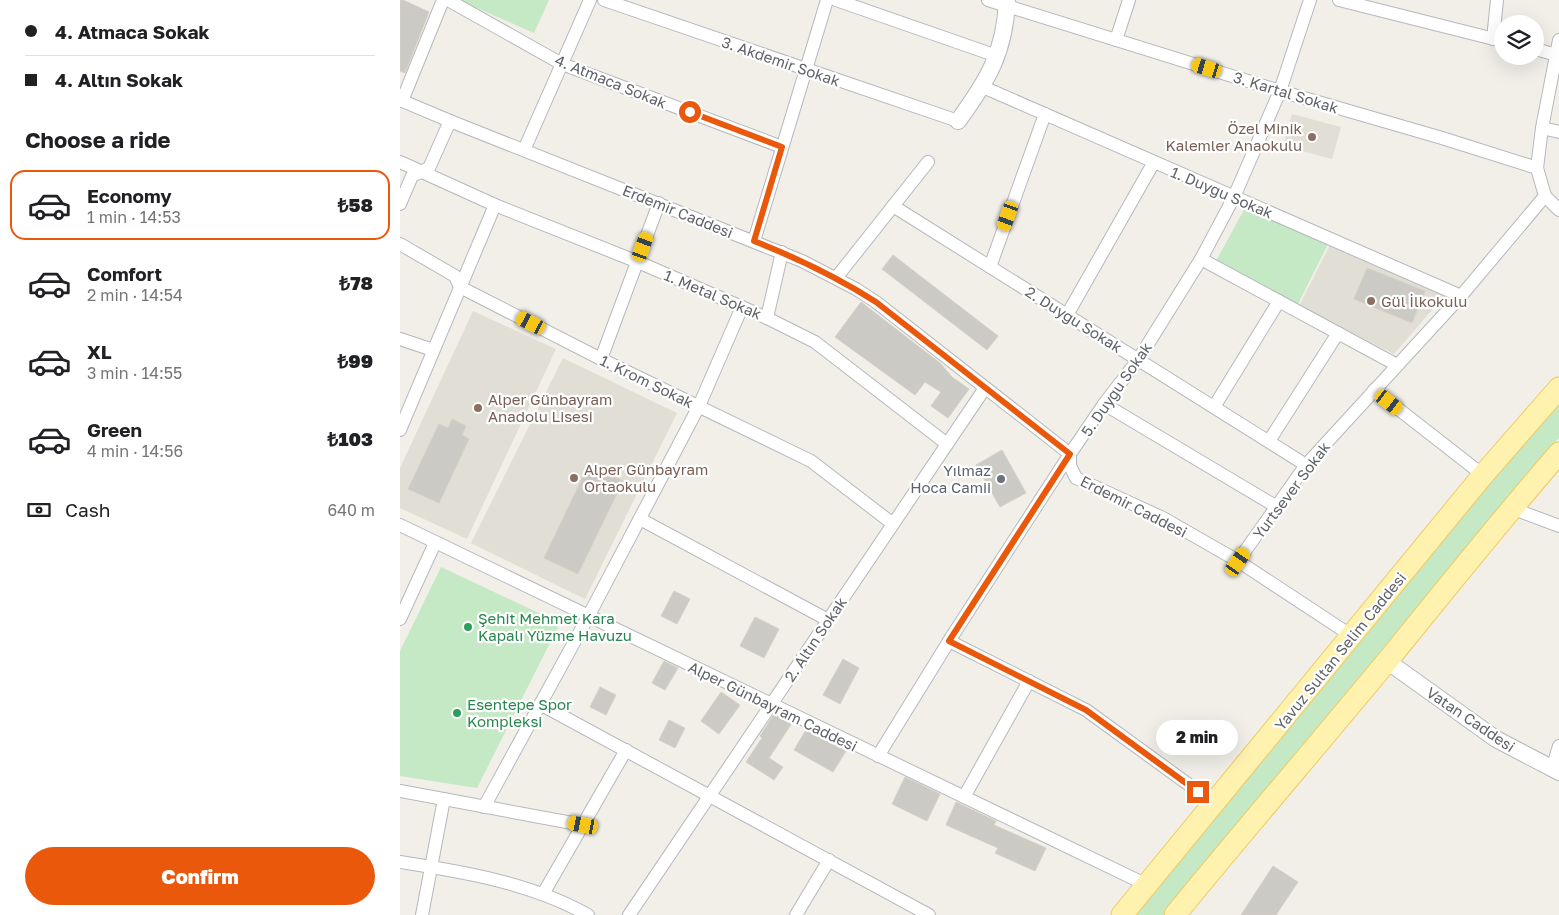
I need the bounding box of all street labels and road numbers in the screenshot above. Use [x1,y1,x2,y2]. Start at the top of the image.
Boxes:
street label: 3. Akdemir Sokak [719,32,843,90]
street label: 4. Atmaca Sokak [553,50,670,112]
street label: 3. Kartal Sokak [1231,67,1341,117]
street label: 1. Duygu Sokak [1168,162,1276,222]
street label: Erdemir Caddesi [620,181,736,241]
street label: 1. Metal Sokak [662,265,765,323]
street label: 2. Duygu Sokak [1022,282,1126,356]
street label: 5. Duygu Sokak [1077,338,1155,439]
street label: 1. Krom Sokak [597,351,697,412]
street label: Yurtsever Sokak [1249,438,1334,542]
street label: Erdemir Caddesi [1078,471,1190,541]
street label: Yavuz Sultan Selim Caddesi [1271,568,1409,734]
street label: 2. Altın Sokak [780,593,850,685]
street label: Alper Günbayram Caddesi [686,657,860,755]
street label: Vatan Caddesi [1423,683,1519,755]

